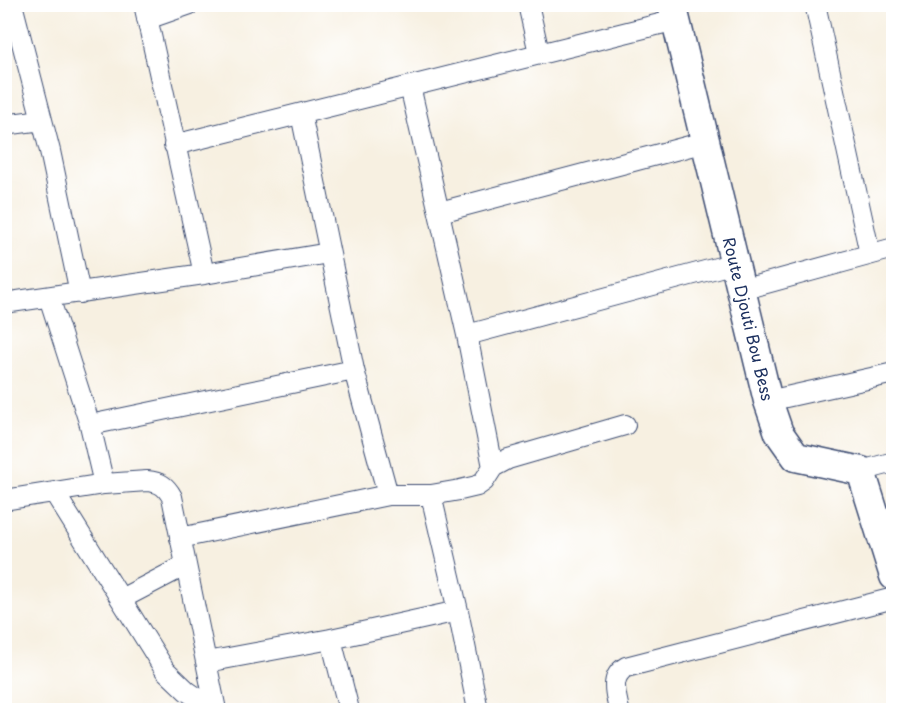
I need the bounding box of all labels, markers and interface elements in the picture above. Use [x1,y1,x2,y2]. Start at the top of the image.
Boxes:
street label: Route Djouti Bou Bess [718,234,781,403]

